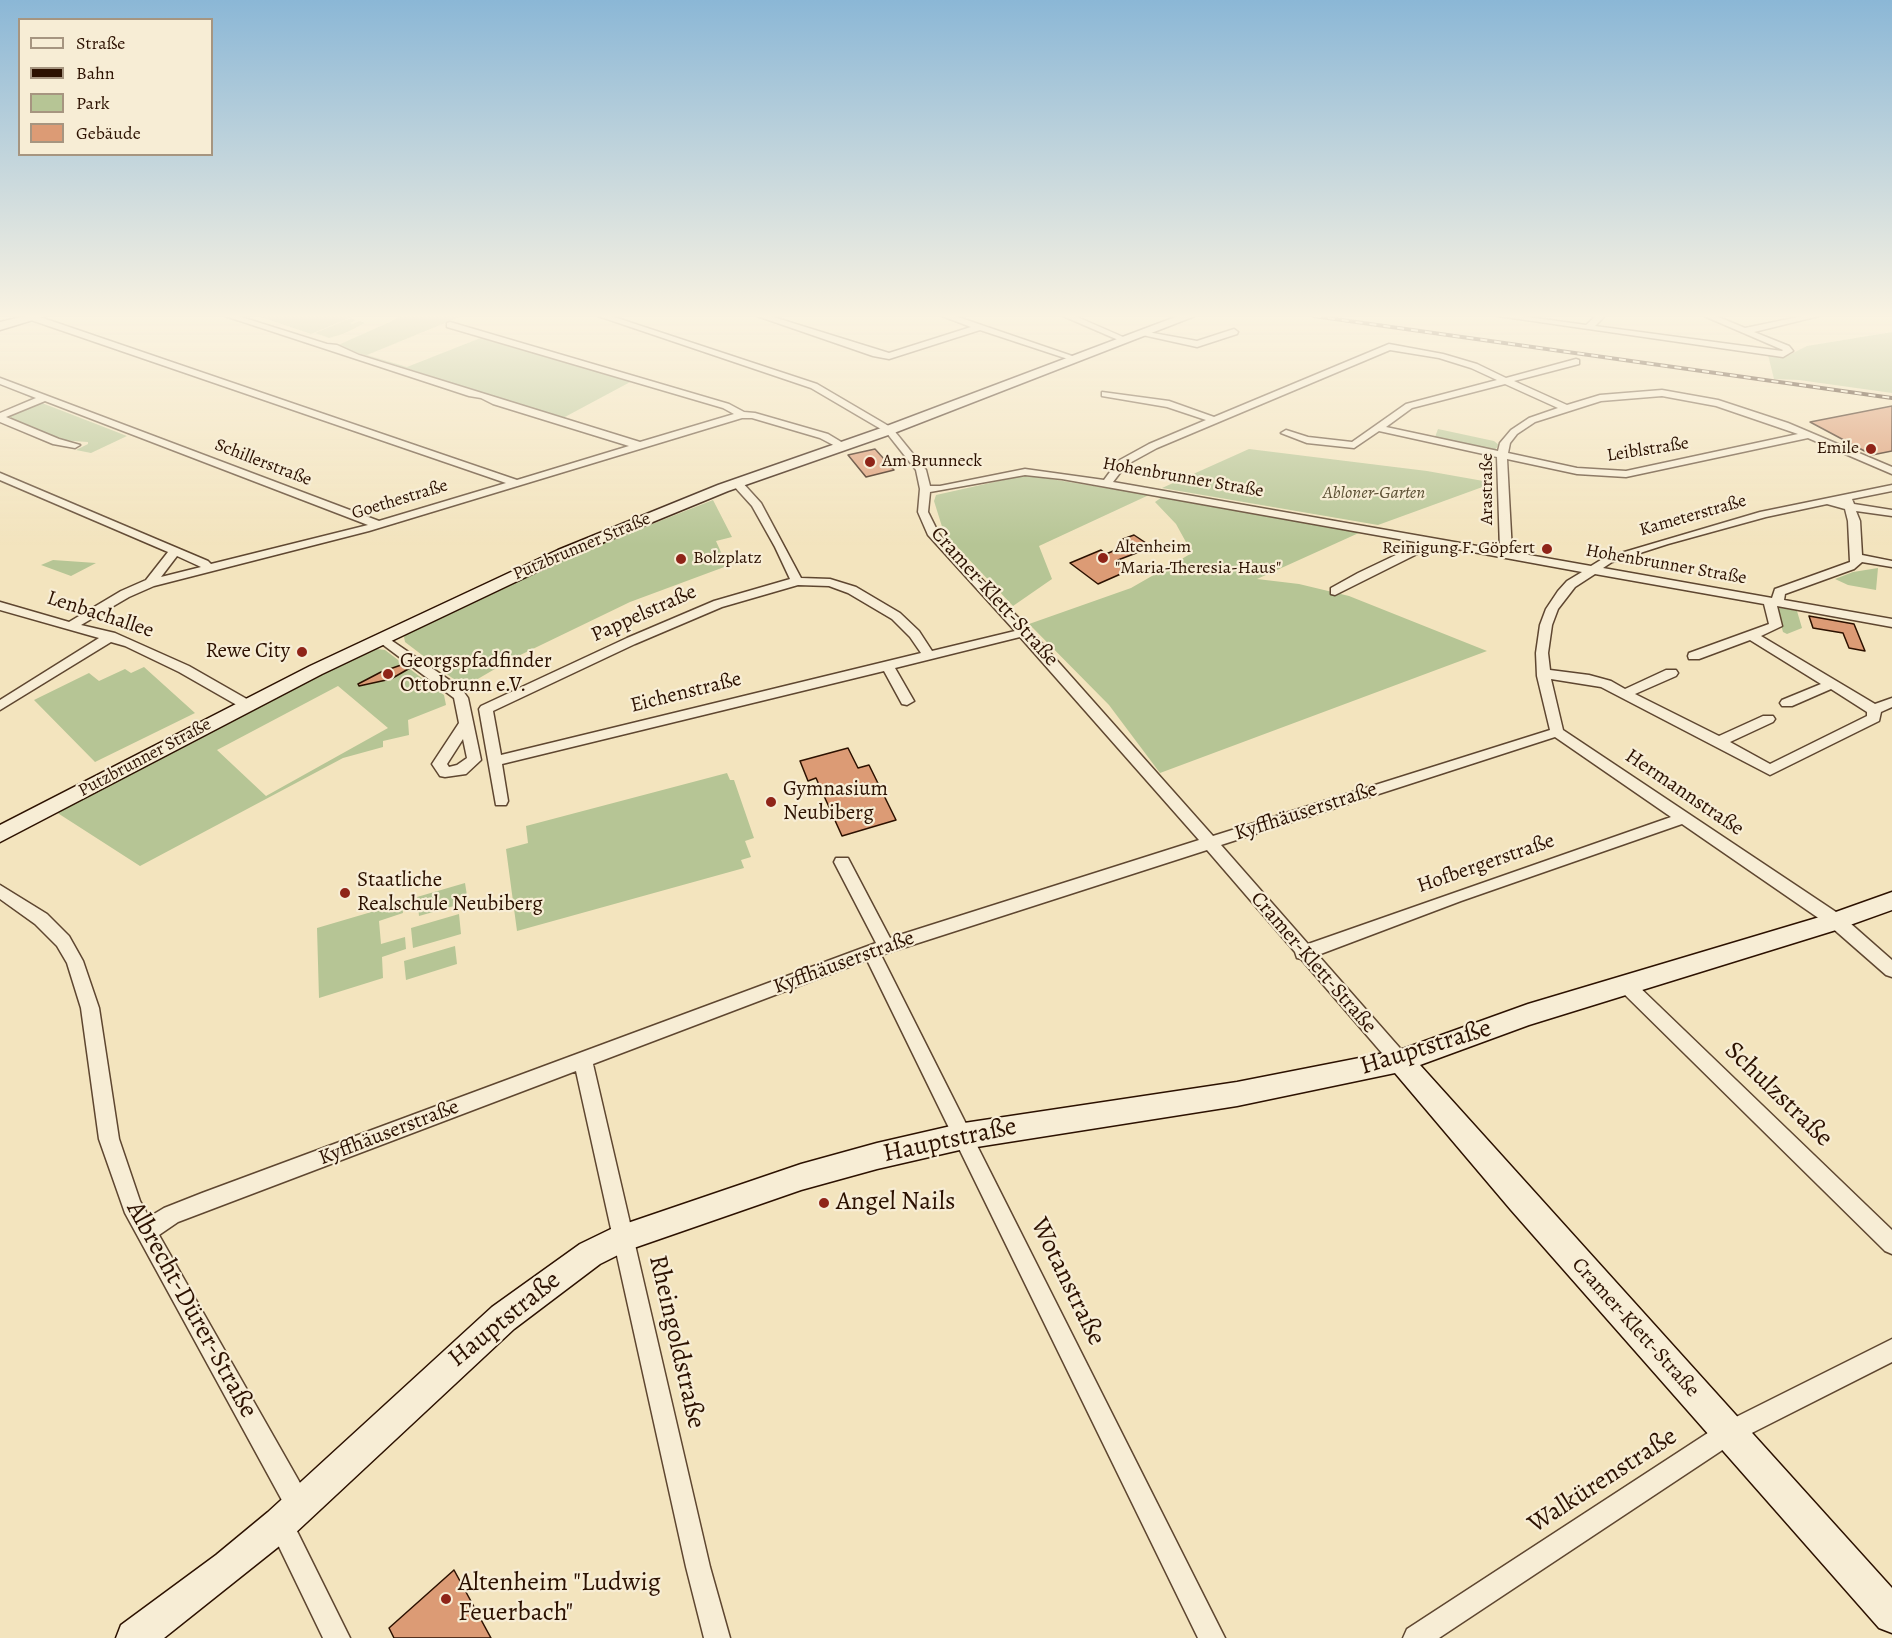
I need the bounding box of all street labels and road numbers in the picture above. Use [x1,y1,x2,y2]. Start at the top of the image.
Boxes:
street label: Leiblstraße [1605,433,1691,467]
street label: Schillerstraße [211,435,315,491]
street label: Hohenbrunner Straße [1101,453,1265,503]
street label: Arastraße [1477,453,1499,525]
street label: Goethestraße [349,475,451,525]
street label: Kameterstraße [1637,490,1749,542]
street label: Putzbrunner Straße [510,508,654,586]
street label: Cramer-Klett-Straße [925,522,1063,672]
street label: Hohenbrunner Straße [1584,540,1748,590]
street label: Pappelstraße [588,580,700,648]
street label: Lenbachallee [43,586,157,644]
street label: Eichenstraße [628,667,744,719]
street label: Putzbrunner Straße [75,714,215,802]
street label: Hermannstraße [1620,744,1748,842]
street label: Kyffhäuserstraße [1232,777,1380,847]
street label: Hofbergerstraße [1414,829,1558,899]
street label: Cramer-Klett-Straße [1245,887,1381,1039]
street label: Kyffhäuserstraße [770,926,918,1000]
street label: Hauptstraße [1357,1013,1495,1083]
street label: Schulzstraße [1717,1036,1839,1154]
street label: Kyffhäuserstraße [315,1095,463,1171]
street label: Hauptstraße [881,1112,1019,1170]
street label: Albrecht-Dürer-Straße [119,1196,263,1424]
street label: Wotanstraße [1023,1213,1111,1351]
street label: Rheingoldstraße [641,1252,711,1432]
street label: Cramer-Klett-Straße [1566,1253,1704,1403]
street label: Hauptstraße [443,1265,567,1375]
street label: Walkürenstraße [1523,1421,1683,1541]

